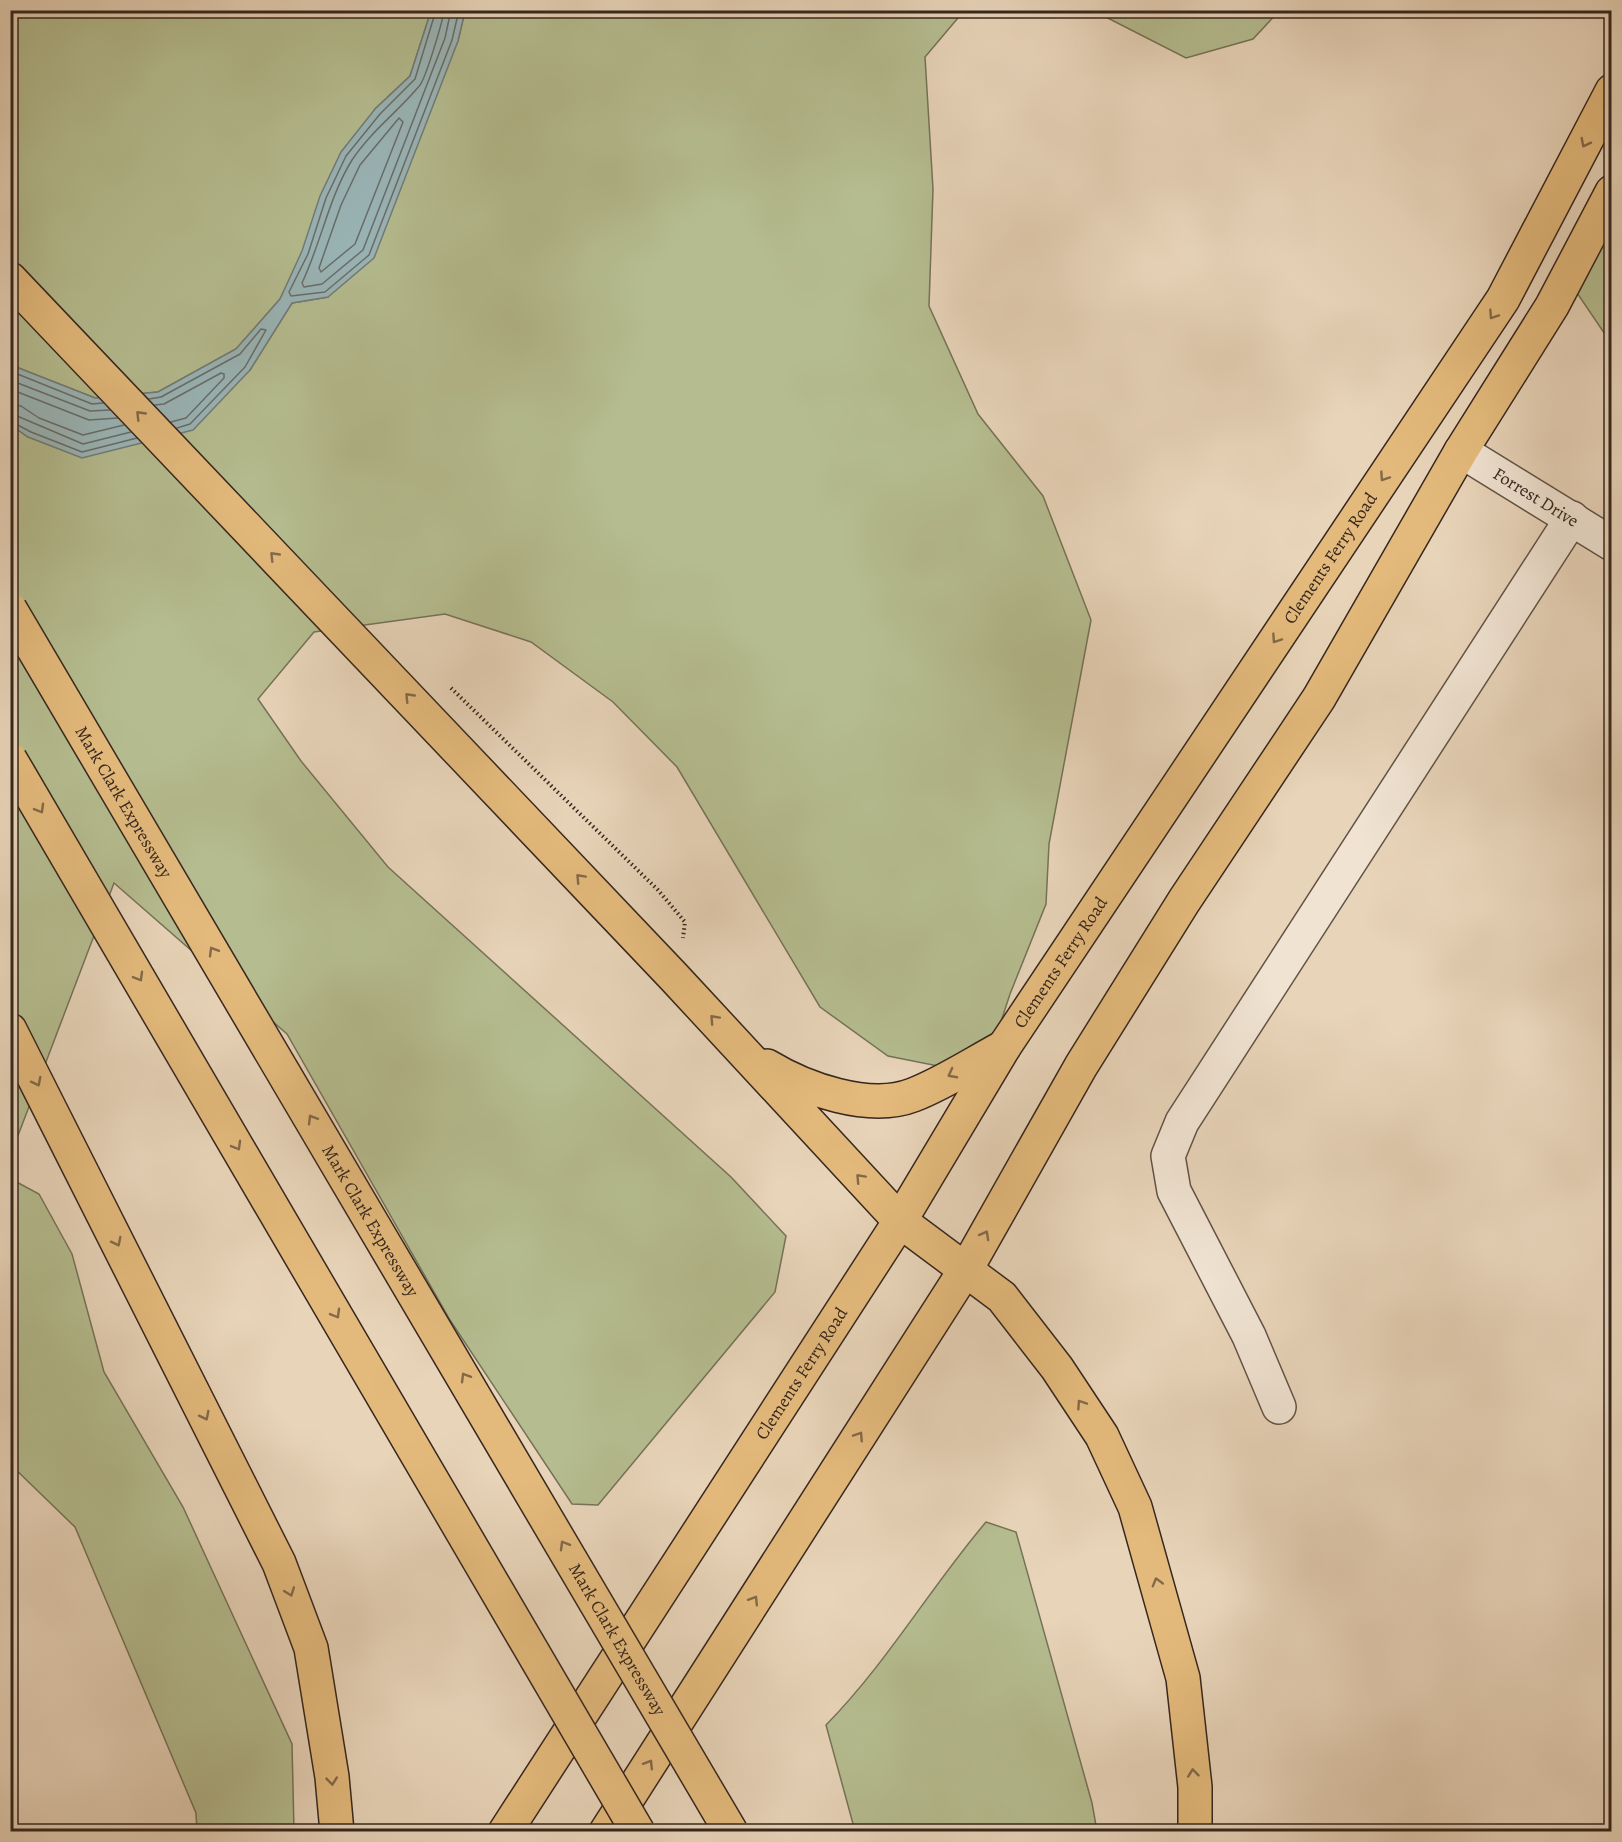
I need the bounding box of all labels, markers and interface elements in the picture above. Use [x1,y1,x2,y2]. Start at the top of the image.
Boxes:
one-way arrow [1580,137,1592,148]
one-way arrow [1489,308,1500,319]
one-way arrow [136,411,147,421]
street label: Forrest Drive [1489,462,1583,533]
one-way arrow [1380,470,1391,481]
street label: Clements Ferry Road [1278,487,1383,628]
one-way arrow [270,552,281,563]
one-way arrow [1272,632,1283,643]
one-way arrow [405,694,416,705]
street label: Mark Clark Expressway [70,721,178,883]
one-way arrow [33,803,44,813]
one-way arrow [576,874,587,885]
street label: Clements Ferry Road [1008,892,1113,1033]
one-way arrow [208,947,220,957]
one-way arrow [131,971,143,981]
one-way arrow [710,1016,721,1027]
one-way arrow [948,1067,958,1078]
one-way arrow [29,1076,41,1087]
one-way arrow [308,1115,319,1125]
one-way arrow [230,1140,241,1150]
street label: Mark Clark Expressway [316,1140,425,1302]
one-way arrow [856,1174,867,1185]
one-way arrow [978,1231,990,1241]
one-way arrow [110,1236,121,1247]
street label: Clements Ferry Road [750,1302,853,1444]
one-way arrow [328,1308,340,1318]
one-way arrow [460,1373,472,1383]
one-way arrow [1077,1399,1088,1410]
one-way arrow [198,1410,209,1421]
one-way arrow [852,1432,863,1443]
one-way arrow [559,1541,571,1551]
street label: Mark Clark Expressway [563,1559,672,1721]
one-way arrow [1152,1577,1164,1588]
one-way arrow [283,1586,295,1597]
one-way arrow [747,1596,758,1607]
one-way arrow [642,1760,653,1771]
one-way arrow [1187,1769,1200,1778]
one-way arrow [325,1777,338,1786]

